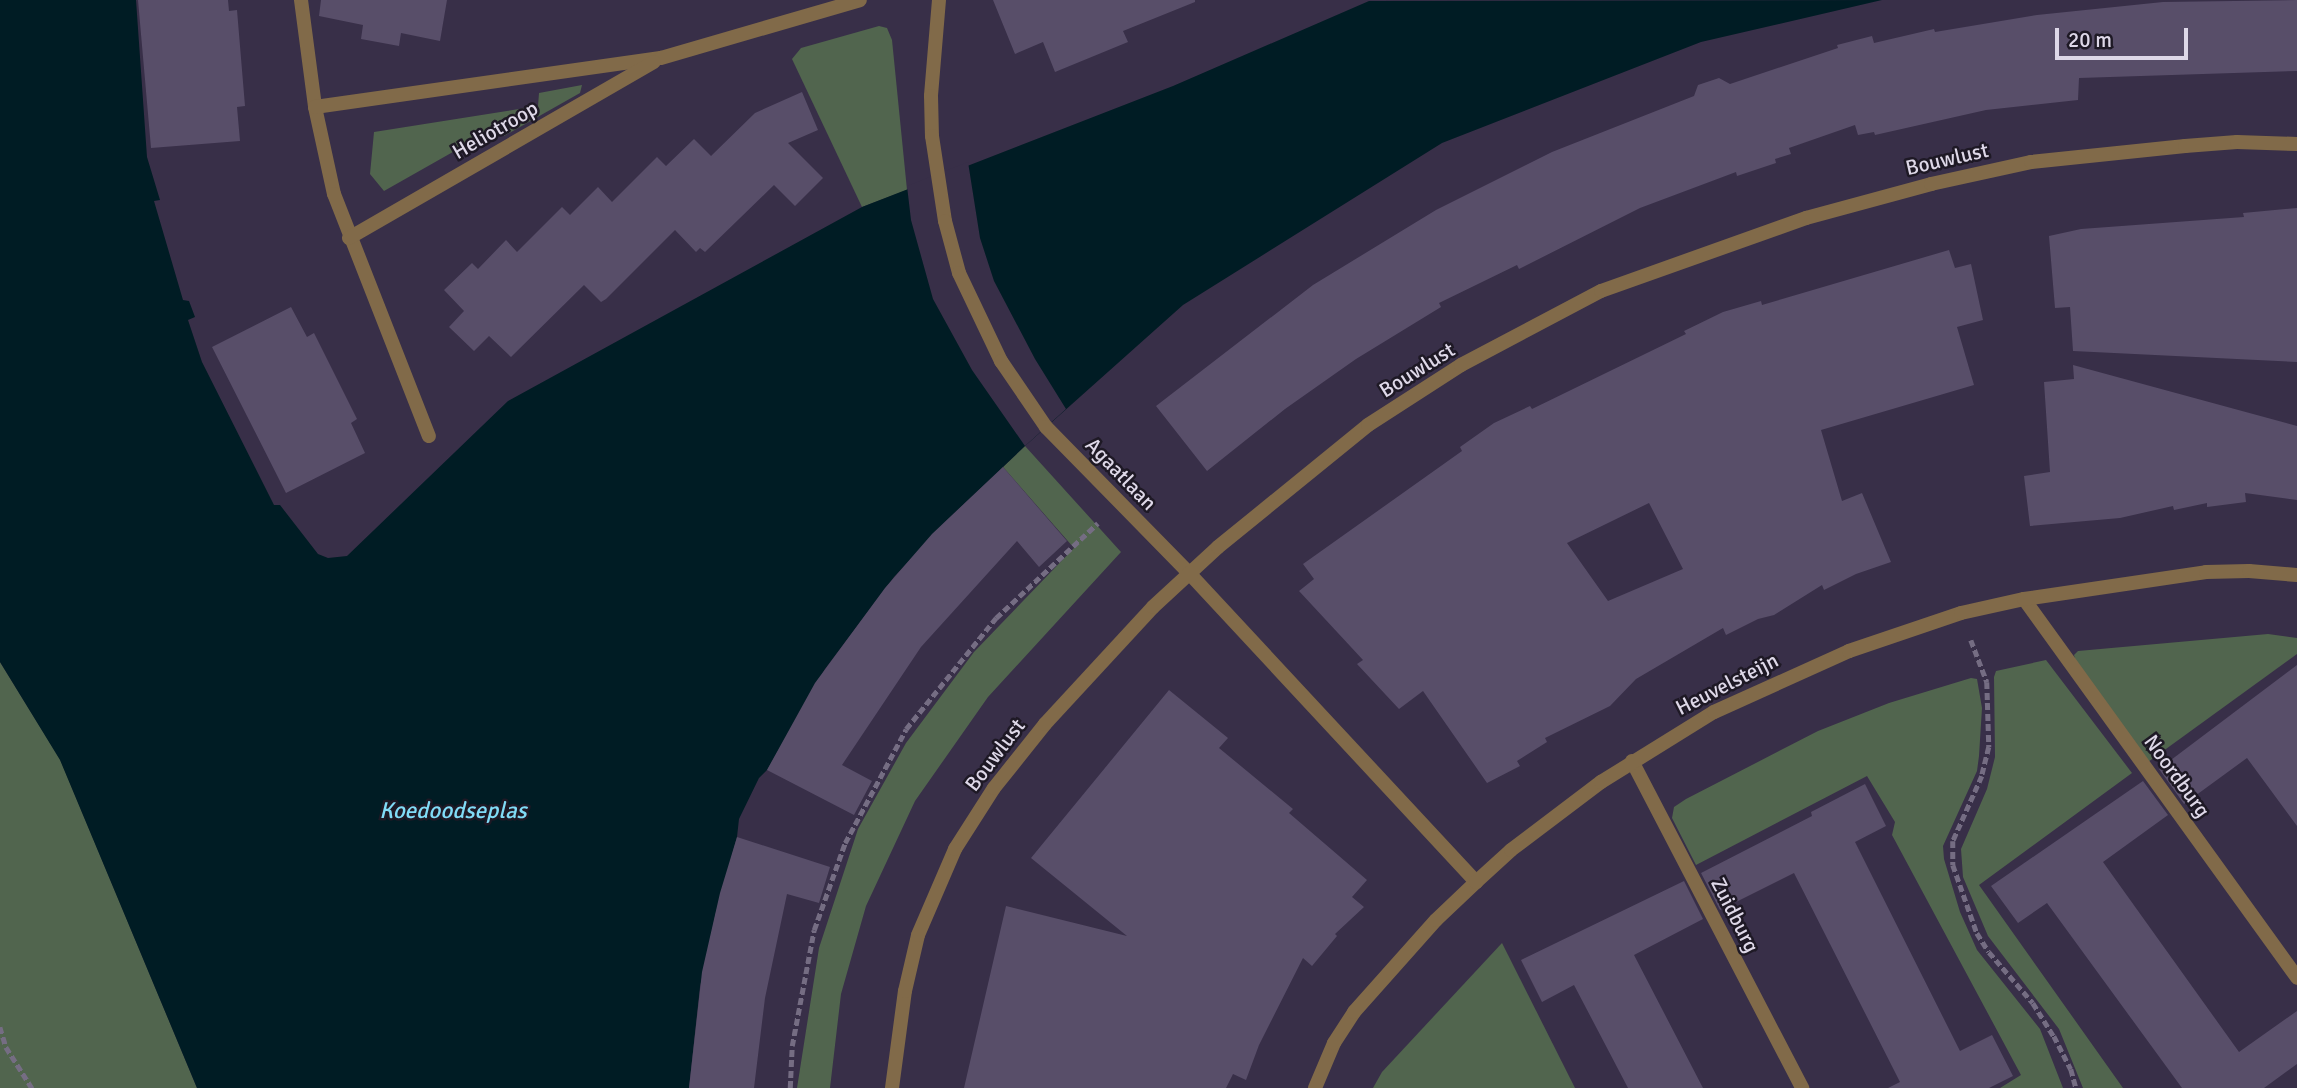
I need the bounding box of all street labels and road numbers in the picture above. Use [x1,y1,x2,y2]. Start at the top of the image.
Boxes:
street label: Heliotroop [448,95,542,165]
street label: Bouwlust [1903,137,1991,181]
street label: Bouwlust [1375,337,1459,403]
street label: Agaatlaan [1080,432,1162,516]
street label: Heuvelsteijn [1671,647,1783,721]
street label: Bouwlust [960,714,1030,796]
street label: Noordburg [2139,730,2215,822]
street label: Zuidburg [1705,873,1765,957]

